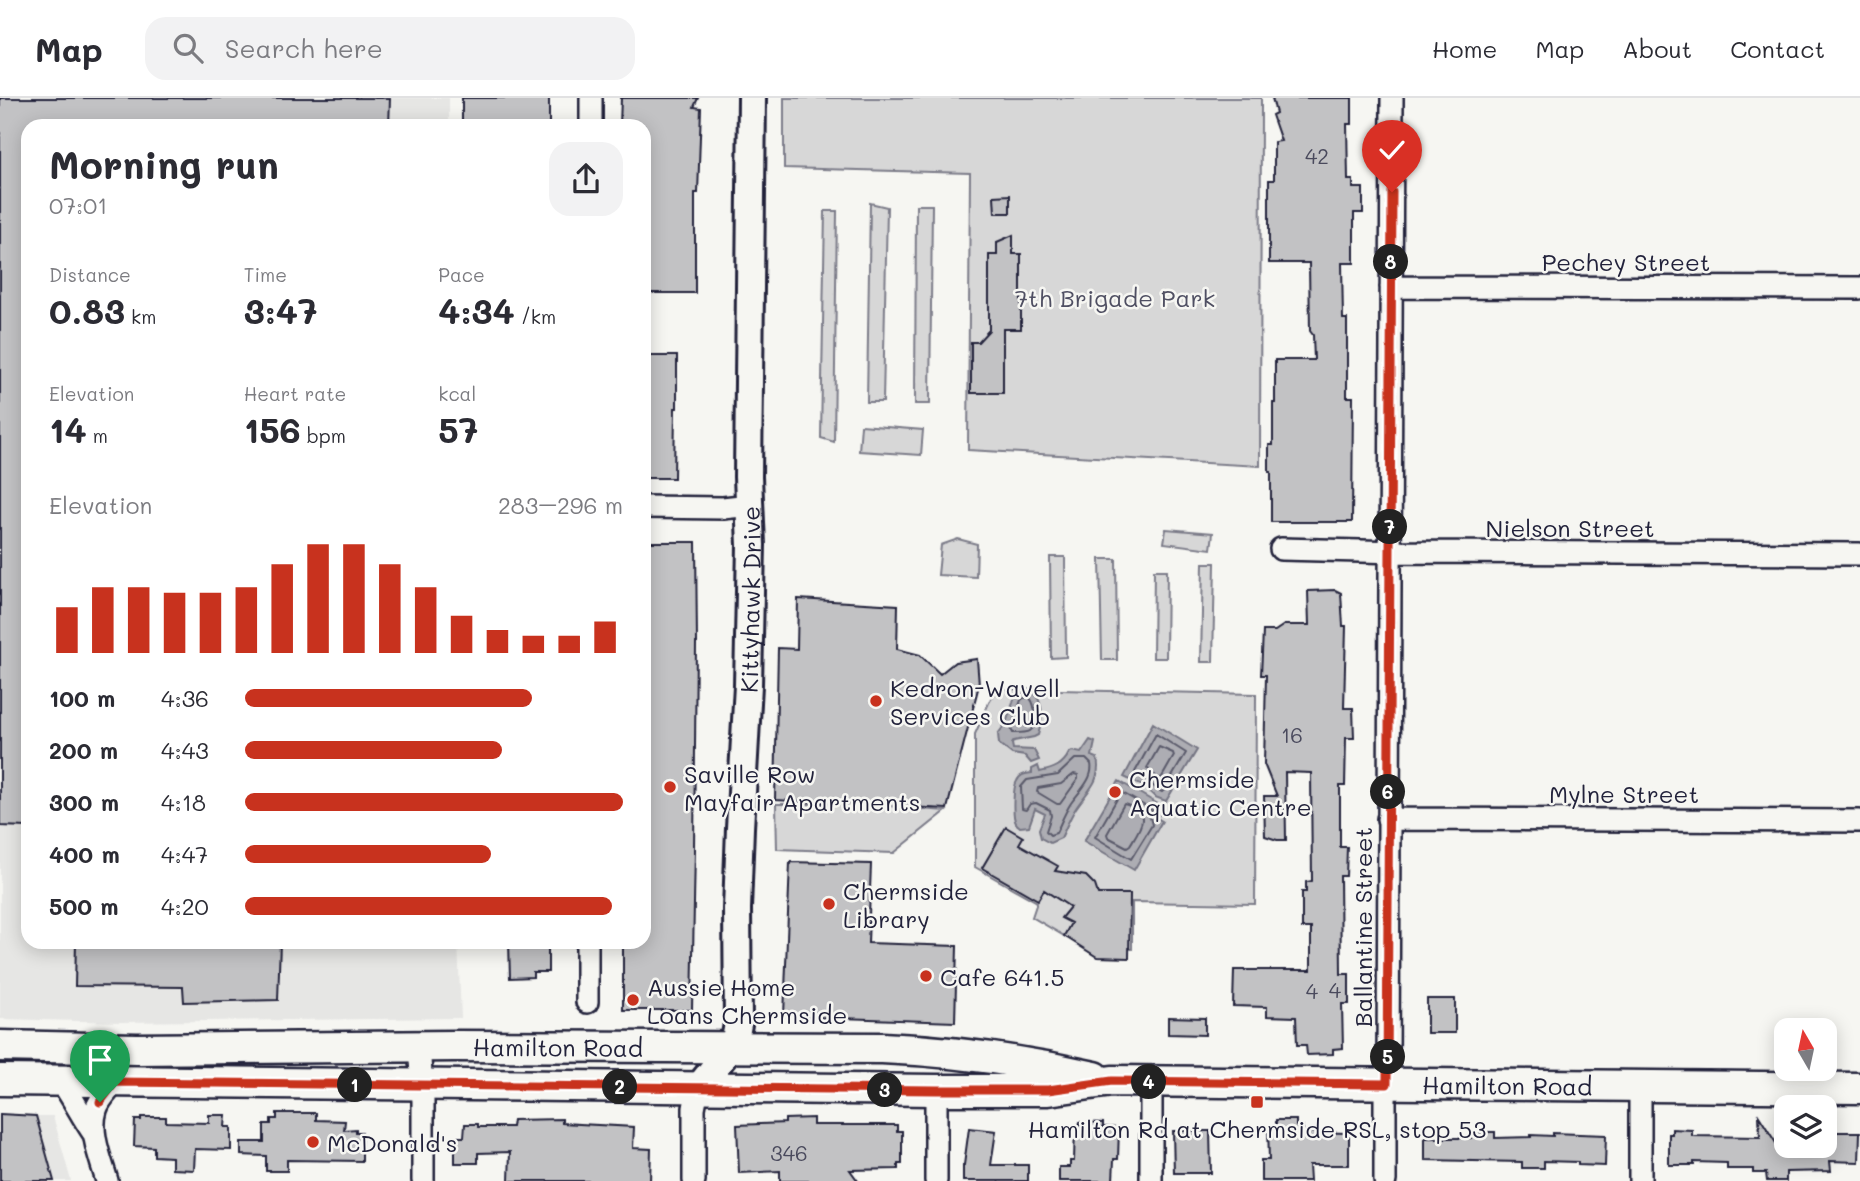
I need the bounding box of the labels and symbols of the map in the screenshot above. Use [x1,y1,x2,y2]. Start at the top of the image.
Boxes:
pin [1362,120,1422,192]
house number: 42 [1305,142,1329,169]
pin: 8 [1374,244,1408,280]
street label: Pechey Street [1542,246,1710,277]
park label: 7th Brigade Park [1015,282,1215,313]
street label: Kittyhawk Drive [732,505,767,693]
pin: 7 [1372,510,1408,544]
street label: Nielson Street [1485,512,1655,543]
place label: Kedron-Wavell Services Club [890,672,1060,731]
marker: Kedron-Wavell Services Club [868,693,884,709]
house number: 16 [1281,721,1303,748]
place label: Saville Row Mayfair Apartments [684,758,920,817]
place label: Chermside Aquatic Centre [1129,763,1312,822]
pin: 6 [1370,774,1406,810]
street label: Mylne Street [1549,778,1699,809]
marker: Saville Row Mayfair Apartments [662,779,678,795]
marker: Chermside Aquatic Centre [1107,784,1123,800]
street label: Ballantine Street [1347,827,1378,1027]
place label: Chermside Library [843,875,969,934]
marker: Chermside Library [821,896,837,912]
place label: Cafe 641.5 [940,961,1064,992]
marker: Cafe 641.5 [918,968,934,984]
place label: Aussie Home Loans Chermside [647,971,847,1030]
house number: 4 [1329,976,1342,1003]
house number: 4 [1306,977,1319,1004]
marker: Aussie Home Loans Chermside [625,992,641,1008]
north arrow [1774,1018,1838,1082]
pin [70,1030,130,1102]
street label: Hamilton Road [473,1031,643,1062]
pin: 5 [1370,1040,1406,1074]
pin: 4 [1132,1065,1166,1100]
pin: 1 [338,1068,372,1102]
street label: Hamilton Road [1422,1068,1593,1101]
pin: 2 [602,1070,638,1104]
pin: 3 [868,1072,903,1108]
marker: Hamilton Rd at Chermside RSL, stop 53 [1249,1094,1265,1110]
place label: Hamilton Rd at Chermside RSL, stop 53 [1028,1113,1486,1144]
place label: McDonald's [327,1127,457,1158]
marker: McDonald's [305,1134,321,1150]
house number: 346 [770,1139,808,1166]

